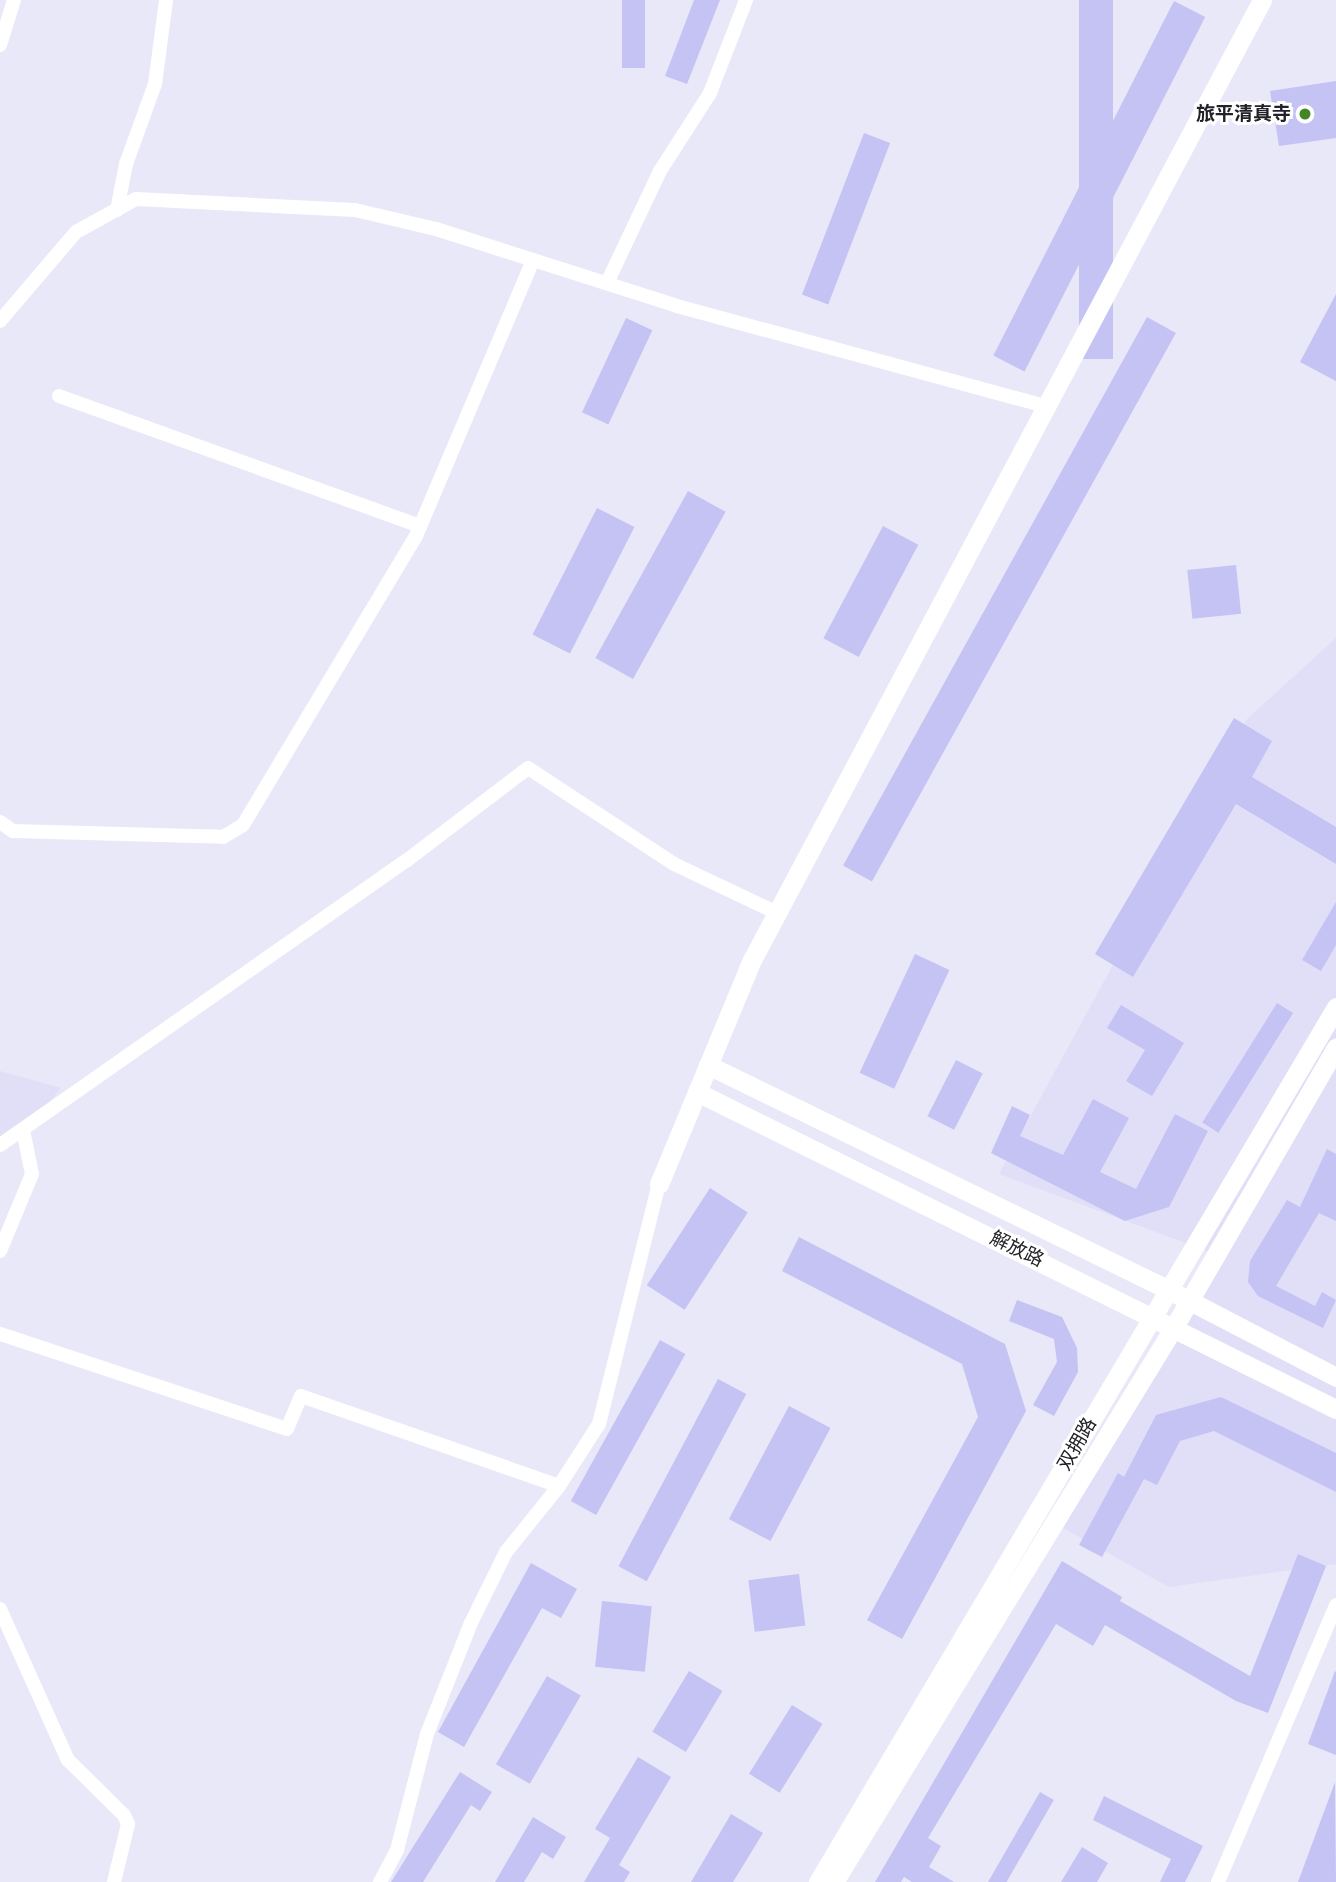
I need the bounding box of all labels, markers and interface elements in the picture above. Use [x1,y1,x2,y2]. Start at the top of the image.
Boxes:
place label: 旅平清真寺 [1196,103,1291,125]
marker: 旅平清真寺 [1297,106,1313,122]
street label: 解放路 [986,1226,1048,1272]
street label: 双拥路 [1053,1414,1101,1474]

